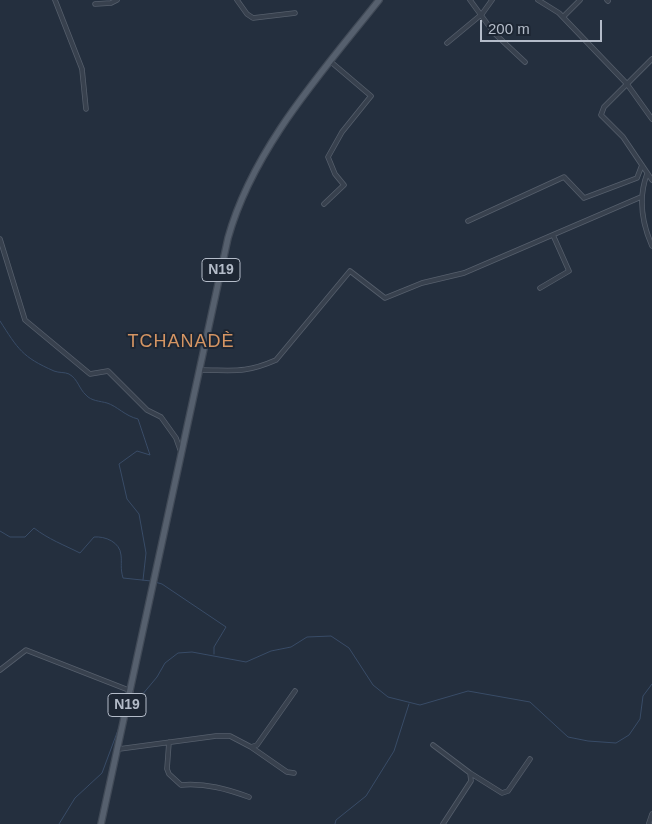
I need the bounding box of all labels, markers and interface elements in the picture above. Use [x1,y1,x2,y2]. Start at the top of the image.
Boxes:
scale bar [482,10,604,42]
text: 200 m [488,20,530,37]
road number: N19 [202,258,240,282]
district label: TCHANADÈ [126,331,236,353]
road number: N19 [108,694,146,716]

